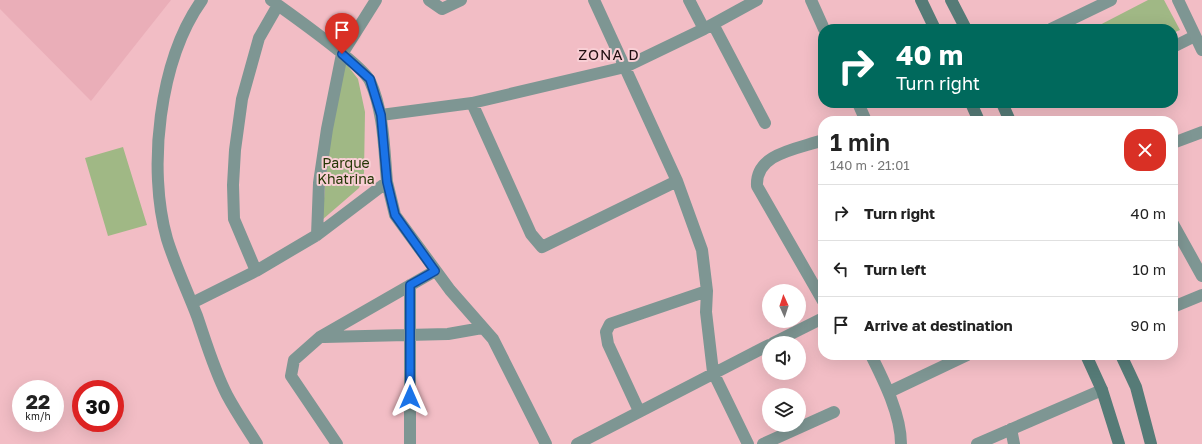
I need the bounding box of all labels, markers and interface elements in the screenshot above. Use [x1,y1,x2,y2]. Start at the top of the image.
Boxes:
pin [325,13,359,54]
icon: arrive [331,19,353,41]
text: 40 m [896,38,963,71]
icon: right [830,40,882,92]
district label: ZONA D [578,45,640,63]
text: Turn right [896,72,980,94]
text: 1 min [830,127,890,156]
button: close [1124,129,1166,171]
park label: Parque Khatrina [317,154,375,187]
text: 140 m · 21:01 [830,157,910,173]
icon: right [830,202,852,224]
text: Turn right [864,204,935,222]
text: 40 m [1131,204,1166,222]
icon: left [830,258,852,280]
text: Turn left [864,260,926,278]
text: 10 m [1132,260,1166,278]
north arrow [762,284,806,328]
map controls [762,284,806,432]
icon: arrive [830,314,852,336]
text: Arrive at destination [864,316,1013,334]
text: 90 m [1131,316,1166,334]
button: sound [762,336,806,380]
position arrow [389,376,431,418]
speed limit sign: 30 [72,380,124,432]
button: layers [762,388,806,432]
text: 22 [26,389,50,413]
text: km/h [25,410,51,422]

